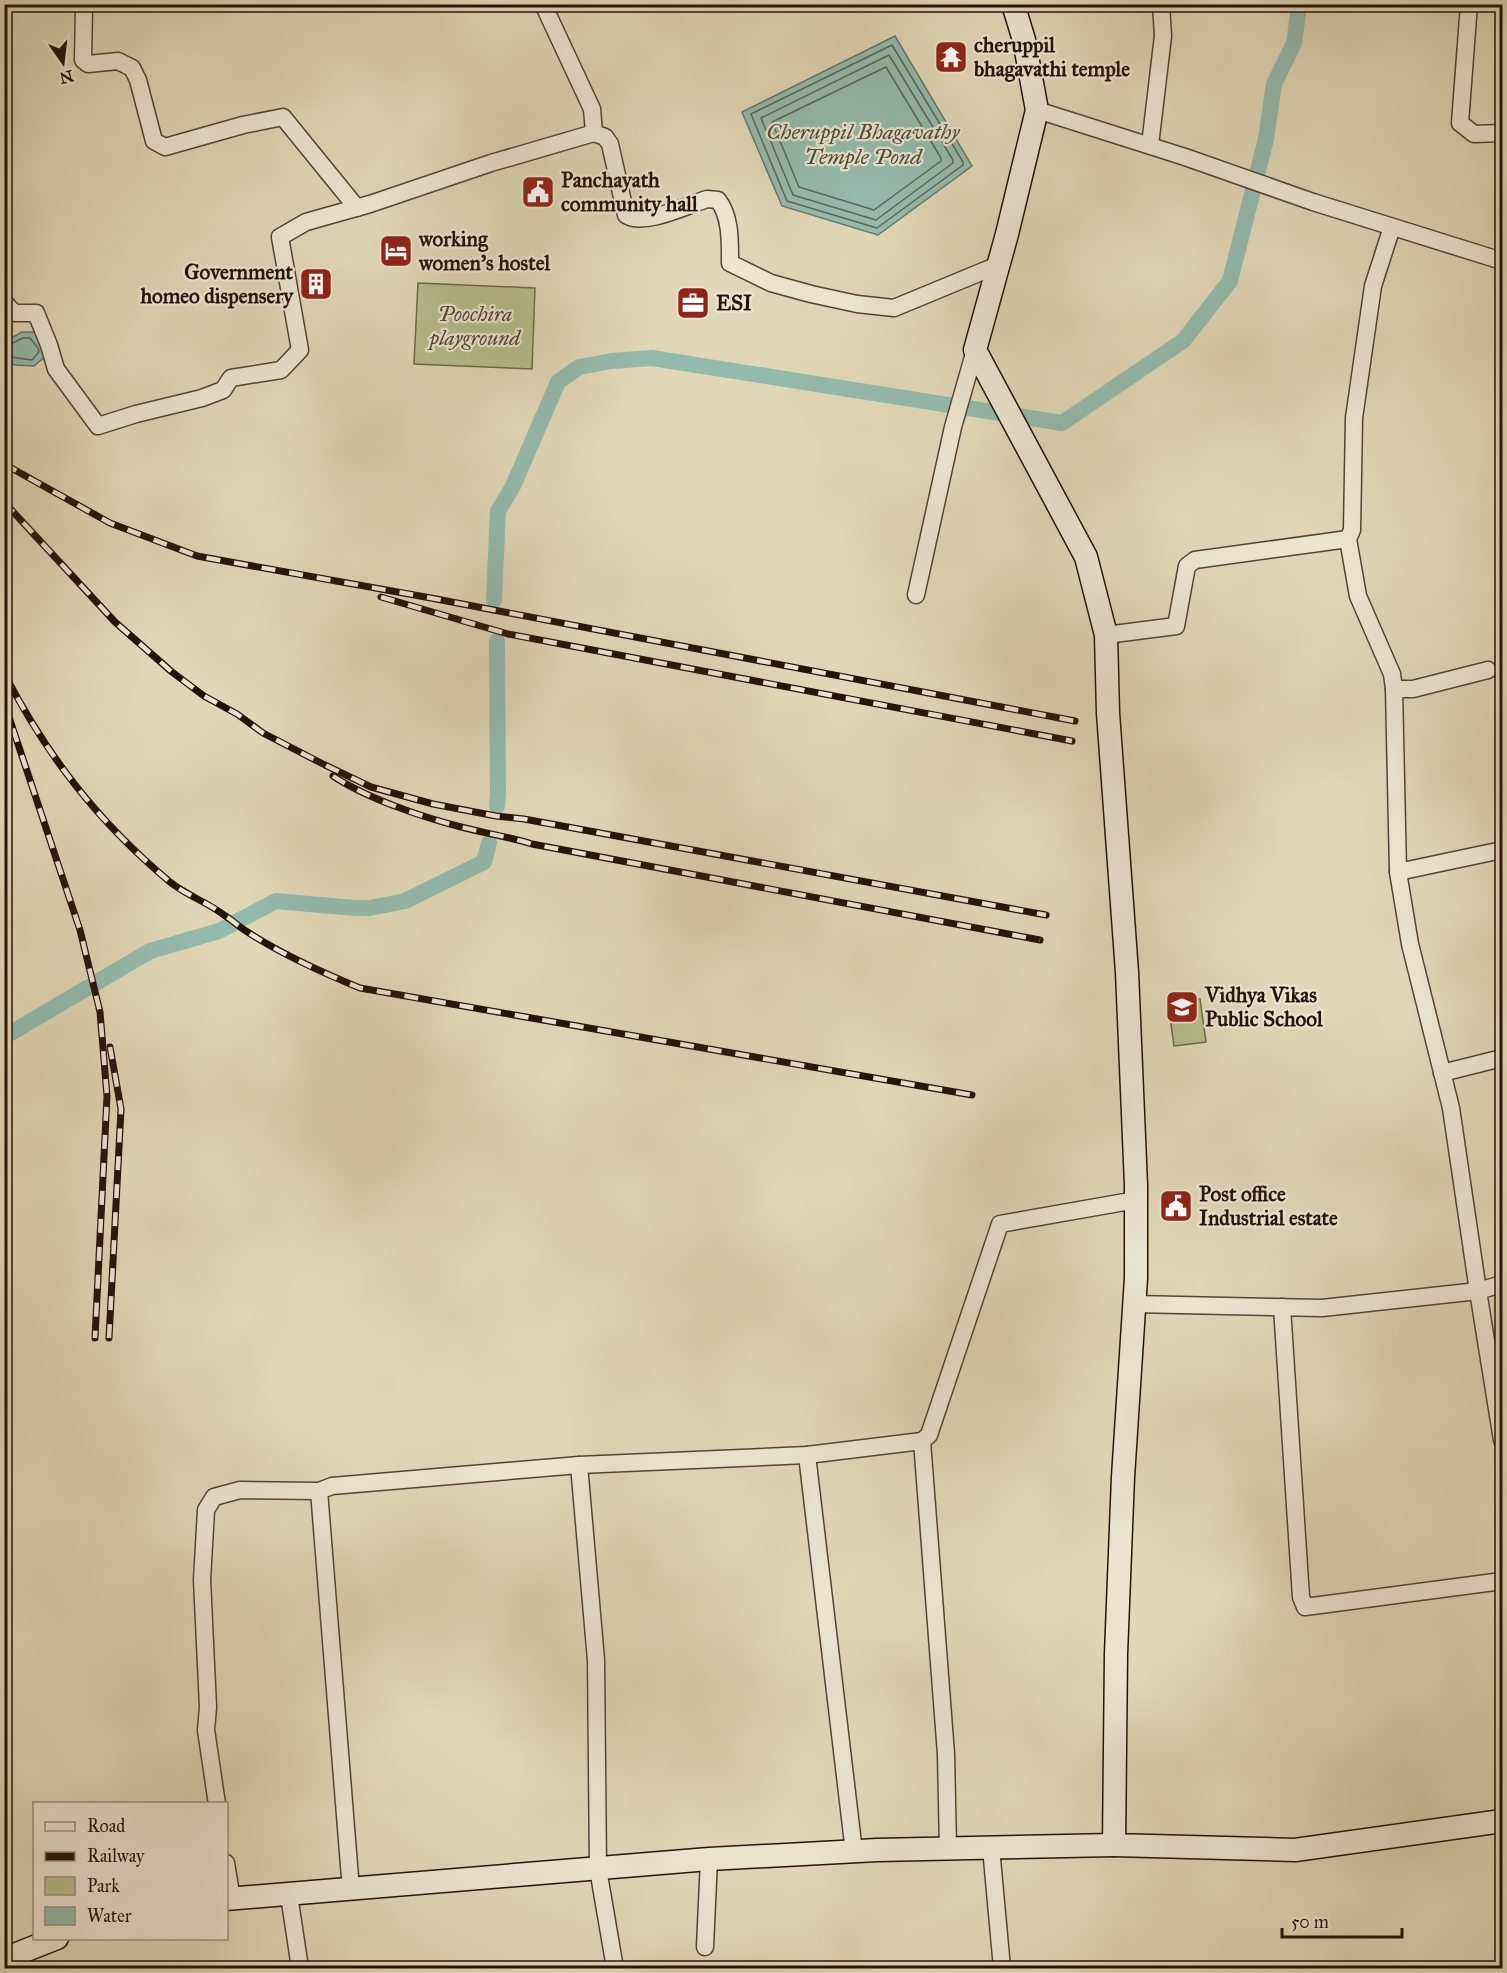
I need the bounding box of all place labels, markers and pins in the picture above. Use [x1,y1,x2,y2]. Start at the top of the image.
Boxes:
place label: cheruppil bhagavathi temple [973,32,1130,82]
temple icon: cheruppil bhagavathi temple [933,39,969,75]
place label: Panchayath community hall [561,167,699,217]
public building icon: Panchayath community hall [520,174,556,210]
place label: working women's hostel [418,226,551,276]
hotel icon: working women's hostel [378,233,414,269]
place label: Government homeo dispensery [139,259,294,309]
building icon: Government homeo dispensery [298,266,334,302]
office icon: ESI [675,285,711,321]
place label: ESI [716,290,752,316]
place label: Vidhya Vikas Public School [1204,982,1324,1032]
school or university icon: Vidhya Vikas Public School [1164,989,1200,1025]
place label: Post office Industrial estate [1199,1181,1338,1231]
public building icon: Post office Industrial estate [1158,1188,1194,1224]

